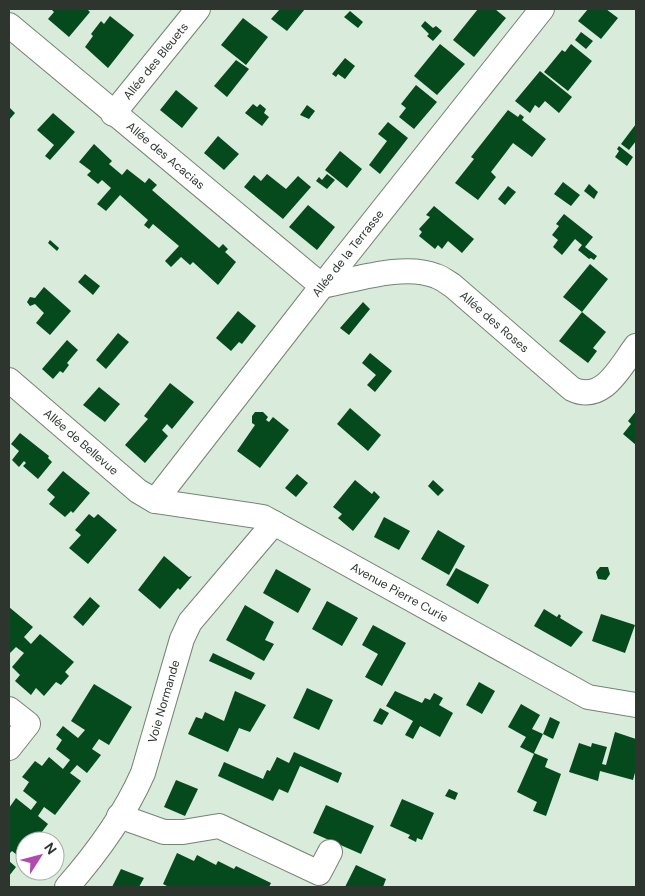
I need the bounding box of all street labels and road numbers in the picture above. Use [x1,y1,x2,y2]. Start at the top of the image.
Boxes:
street label: Allée des Bleuets [120,19,192,103]
street label: Allée des Acacias [123,118,208,193]
street label: Allée de la Terrasse [308,206,388,300]
street label: Allée des Roses [456,287,532,356]
street label: Allée de Bellevue [40,405,122,479]
street label: Avenue Pierre Curie [348,559,451,626]
street label: Voie Normande [144,658,184,745]

